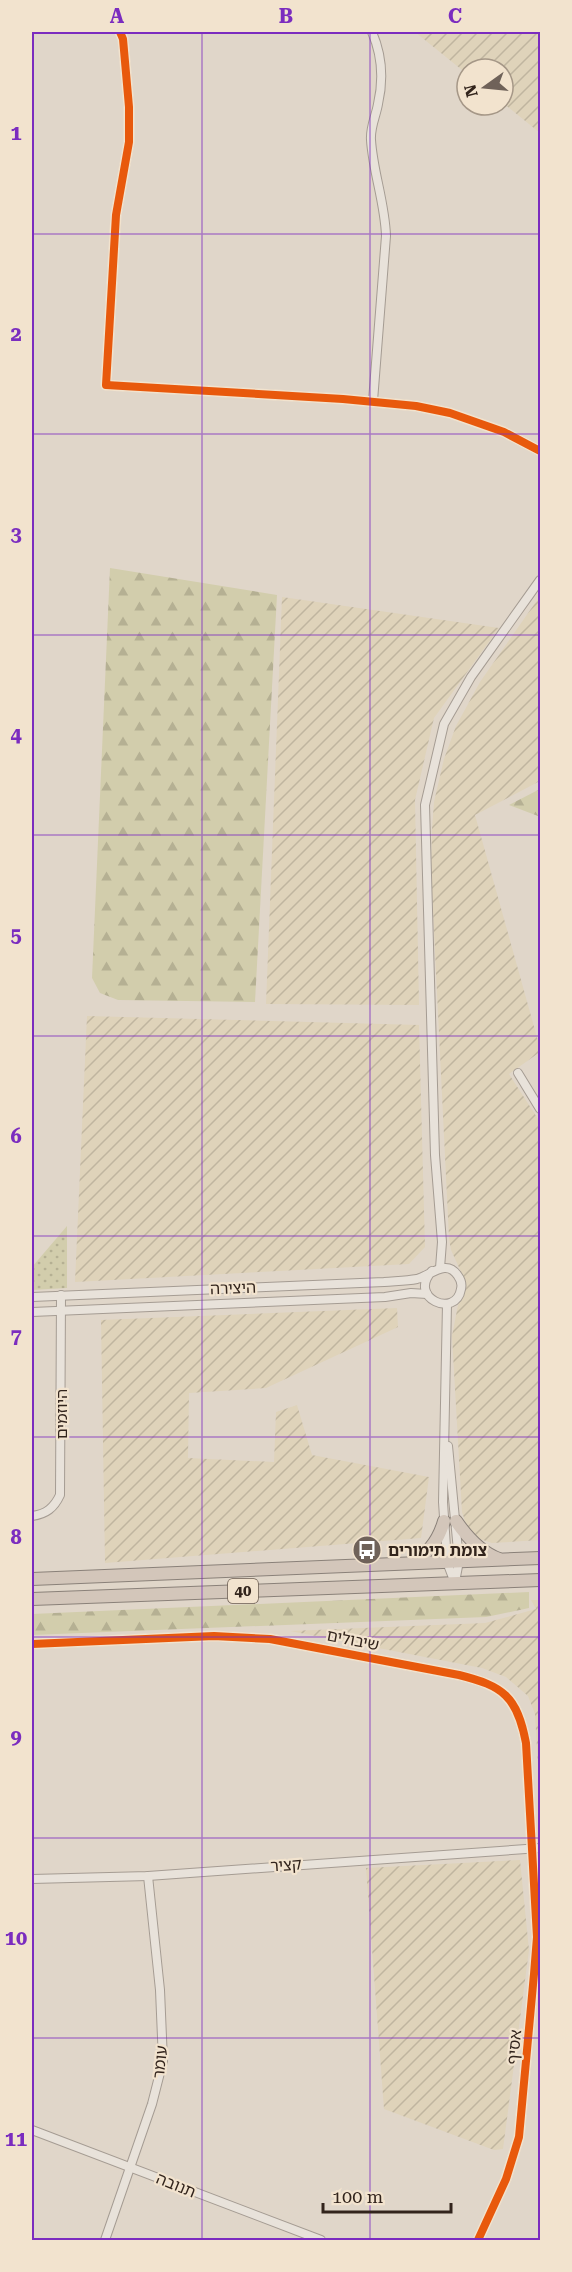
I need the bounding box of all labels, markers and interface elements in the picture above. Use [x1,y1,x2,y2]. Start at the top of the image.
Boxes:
text: A [110,4,125,28]
text: B [279,4,293,28]
text: C [448,4,462,28]
north arrow [455,57,515,117]
text: N [460,82,482,99]
text: 1 [10,121,22,145]
text: 2 [10,322,22,346]
text: 3 [10,522,22,546]
text: 4 [10,723,22,747]
text: 5 [10,923,22,947]
text: 6 [10,1124,22,1148]
street label: היצירה [210,1278,256,1298]
text: 7 [10,1324,22,1348]
street label: היוזמים [52,1389,71,1439]
text: 8 [10,1525,22,1549]
bus stop icon: צומת תימורים [351,1534,383,1566]
place label: צומת תימורים [388,1541,487,1560]
road number: 40 [228,1579,258,1603]
street label: שיבולים [325,1626,381,1654]
text: 9 [10,1725,22,1749]
street label: קציר [270,1854,302,1876]
text: 10 [5,1926,27,1950]
street label: אסיף [503,2029,525,2065]
street label: עומר [149,2044,171,2080]
text: 11 [5,2127,27,2151]
street label: תנובה [153,2169,199,2201]
scale bar [323,2176,450,2214]
text: 100 m [332,2186,383,2207]

